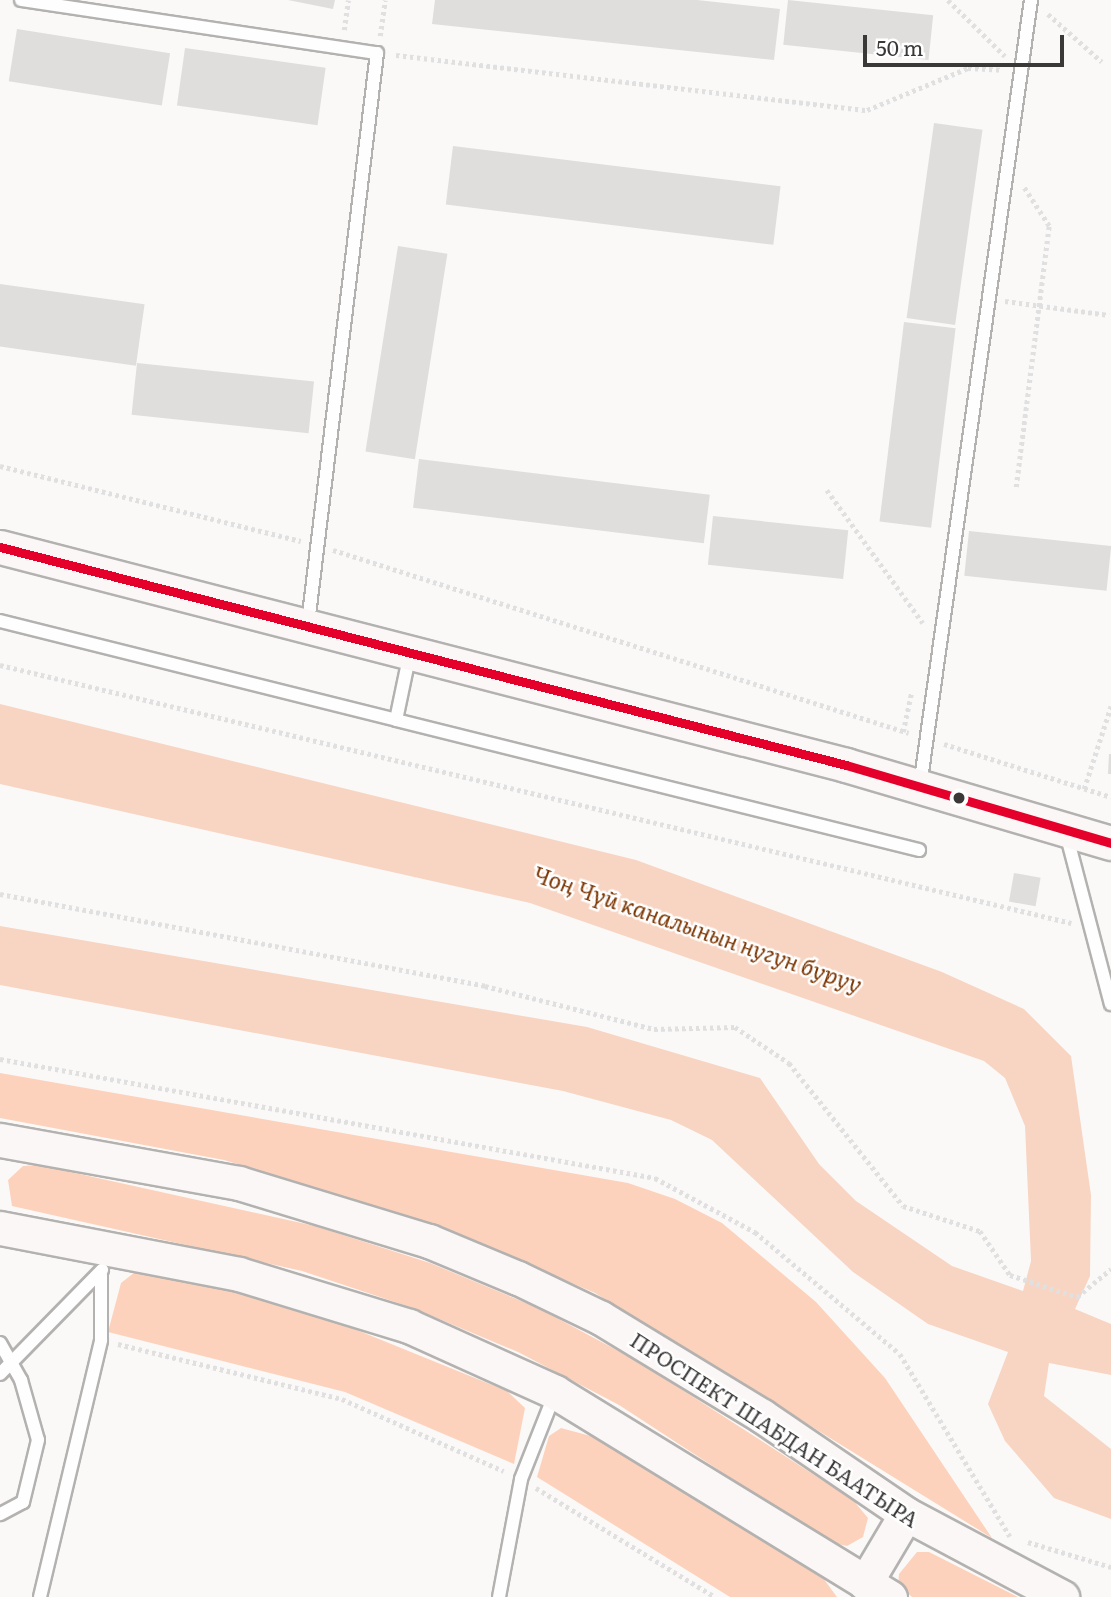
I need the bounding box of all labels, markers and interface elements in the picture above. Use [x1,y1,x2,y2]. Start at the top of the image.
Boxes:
scale bar [866,21,1067,65]
text: 50 m [876,31,923,62]
unlabelled marker [952,791,966,805]
water label: Чоң Чүй каналынын нугун буруу [530,859,866,997]
street label: ПРОСПЕКТ ШАБДАН БААТЫРА [626,1326,924,1532]

